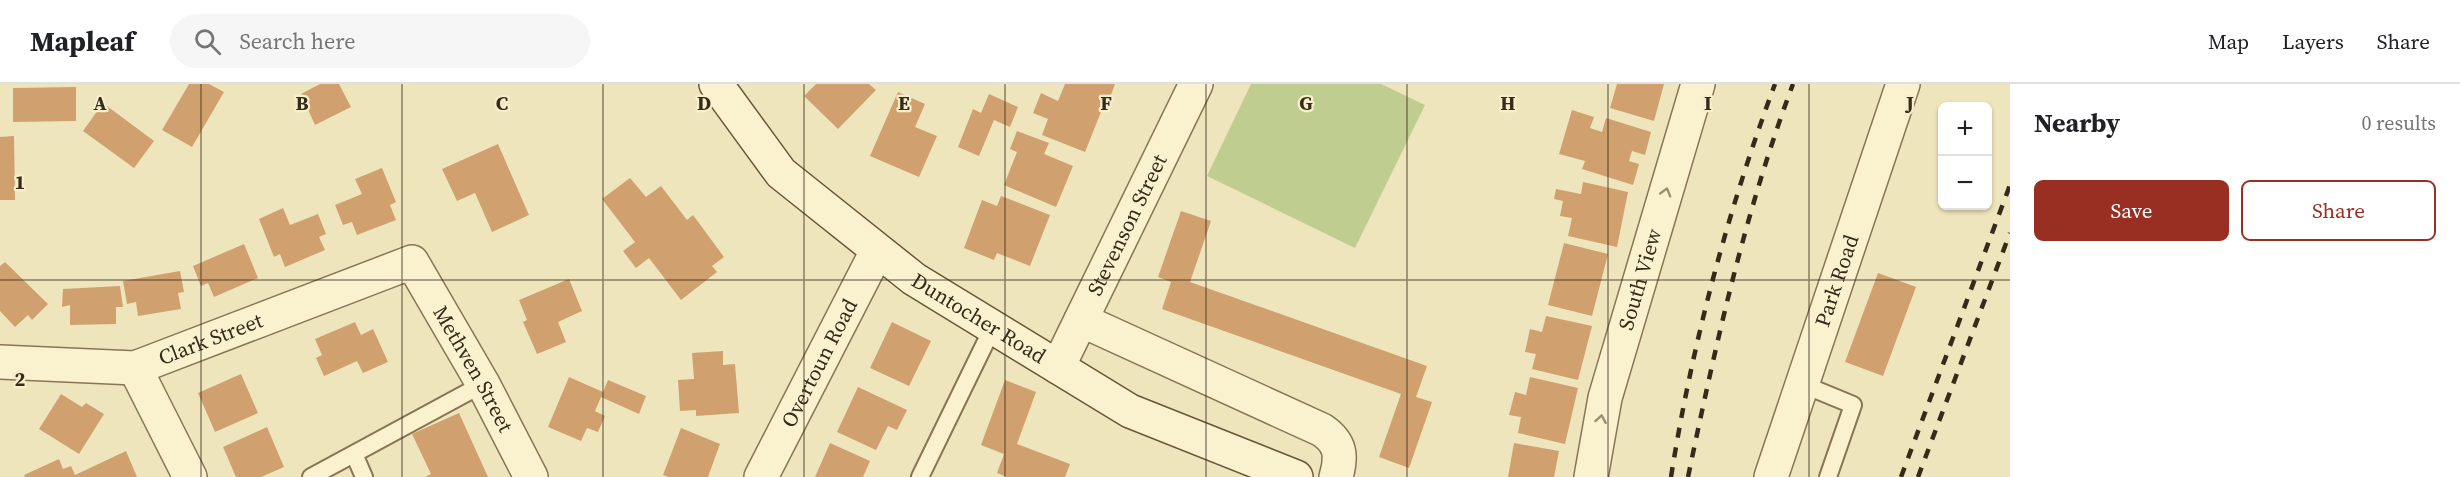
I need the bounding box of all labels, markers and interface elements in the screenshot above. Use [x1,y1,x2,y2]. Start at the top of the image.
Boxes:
search box [170,14,590,68]
text: Mapleaf [30,22,134,60]
icon: search [191,25,224,58]
text: Search here [239,26,355,56]
text: Map [2208,27,2249,56]
text: Layers [2282,27,2344,56]
text: Share [2377,27,2430,56]
text: A [93,89,107,117]
text: B [295,89,309,117]
text: C [496,89,508,117]
text: D [697,89,711,117]
text: E [898,89,910,117]
text: F [1100,89,1112,117]
text: G [1299,89,1313,117]
text: H [1500,89,1516,117]
text: I [1704,89,1712,117]
text: J [1904,89,1914,117]
map controls [1938,102,1992,210]
button: + [1938,102,1992,156]
text: Nearby [2034,105,2120,141]
text: 0 results [2361,109,2436,137]
street label: Stevenson Street [1080,149,1174,300]
button: − [1938,156,1992,210]
text: 1 [15,168,25,196]
button: Save [2034,180,2229,241]
button: Share [2241,180,2436,241]
one-way arrow [1659,187,1671,197]
street label: South View [1611,225,1668,333]
street label: Park Road [1807,231,1865,331]
street label: Duntocher Road [906,266,1052,370]
street label: Overtoun Road [774,294,864,432]
street label: Methven Street [426,300,521,437]
street label: Clark Street [154,305,267,372]
text: 2 [15,365,26,393]
one-way arrow [1594,415,1607,425]

